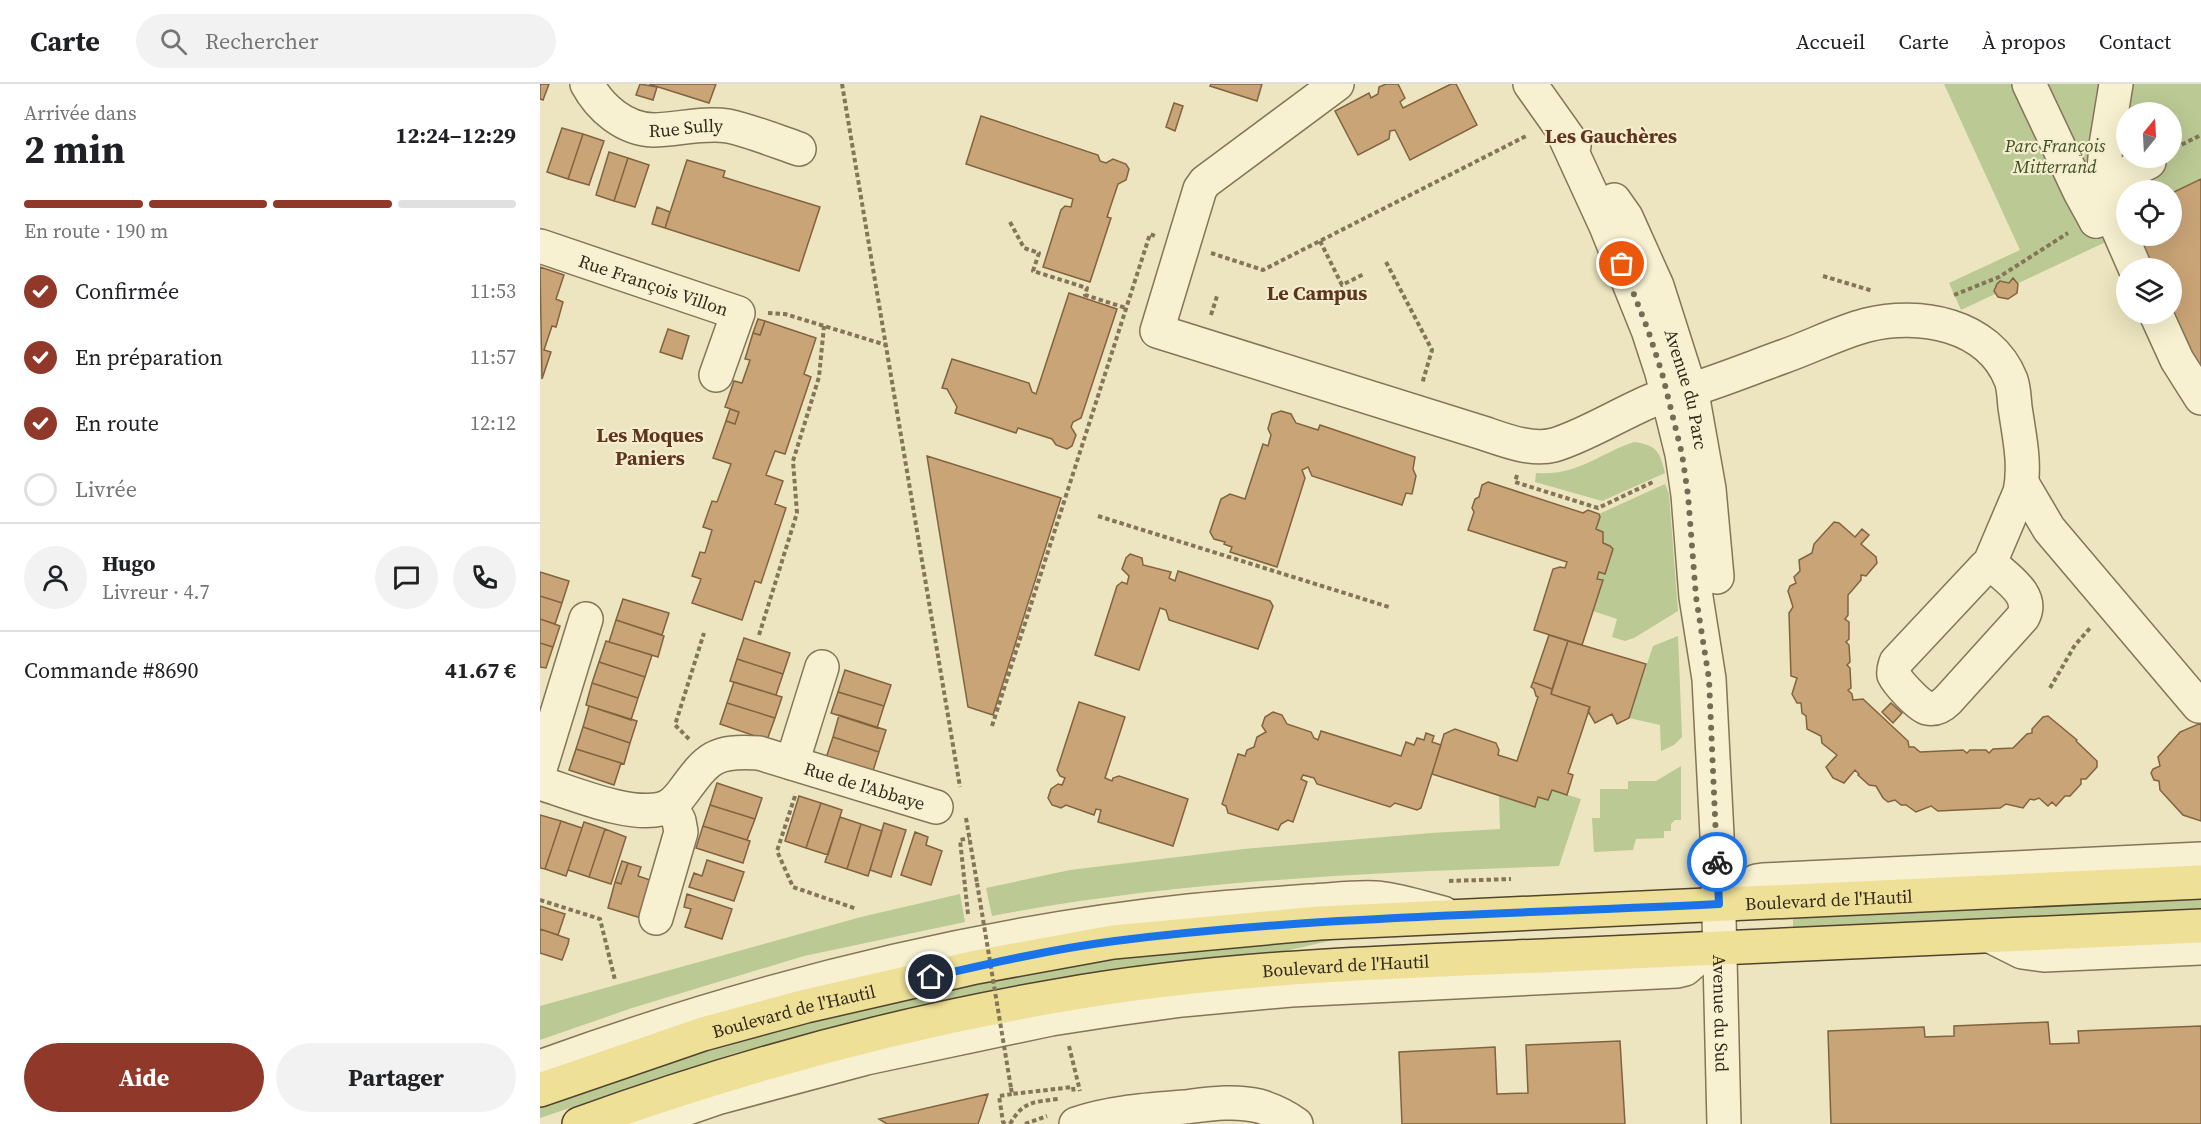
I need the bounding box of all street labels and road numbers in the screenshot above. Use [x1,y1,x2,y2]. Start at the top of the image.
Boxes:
street label: Rue Sully [648,112,724,143]
street label: Rue François Villon [575,247,732,321]
street label: Avenue du Parc [1659,326,1714,452]
street label: Rue de l'Abbaye [801,755,928,815]
street label: Boulevard de l'Hautil [1744,883,1913,916]
street label: Boulevard de l'Hautil [1261,948,1430,983]
street label: Avenue du Sud [1707,954,1735,1072]
street label: Boulevard de l'Hautil [709,978,878,1043]

